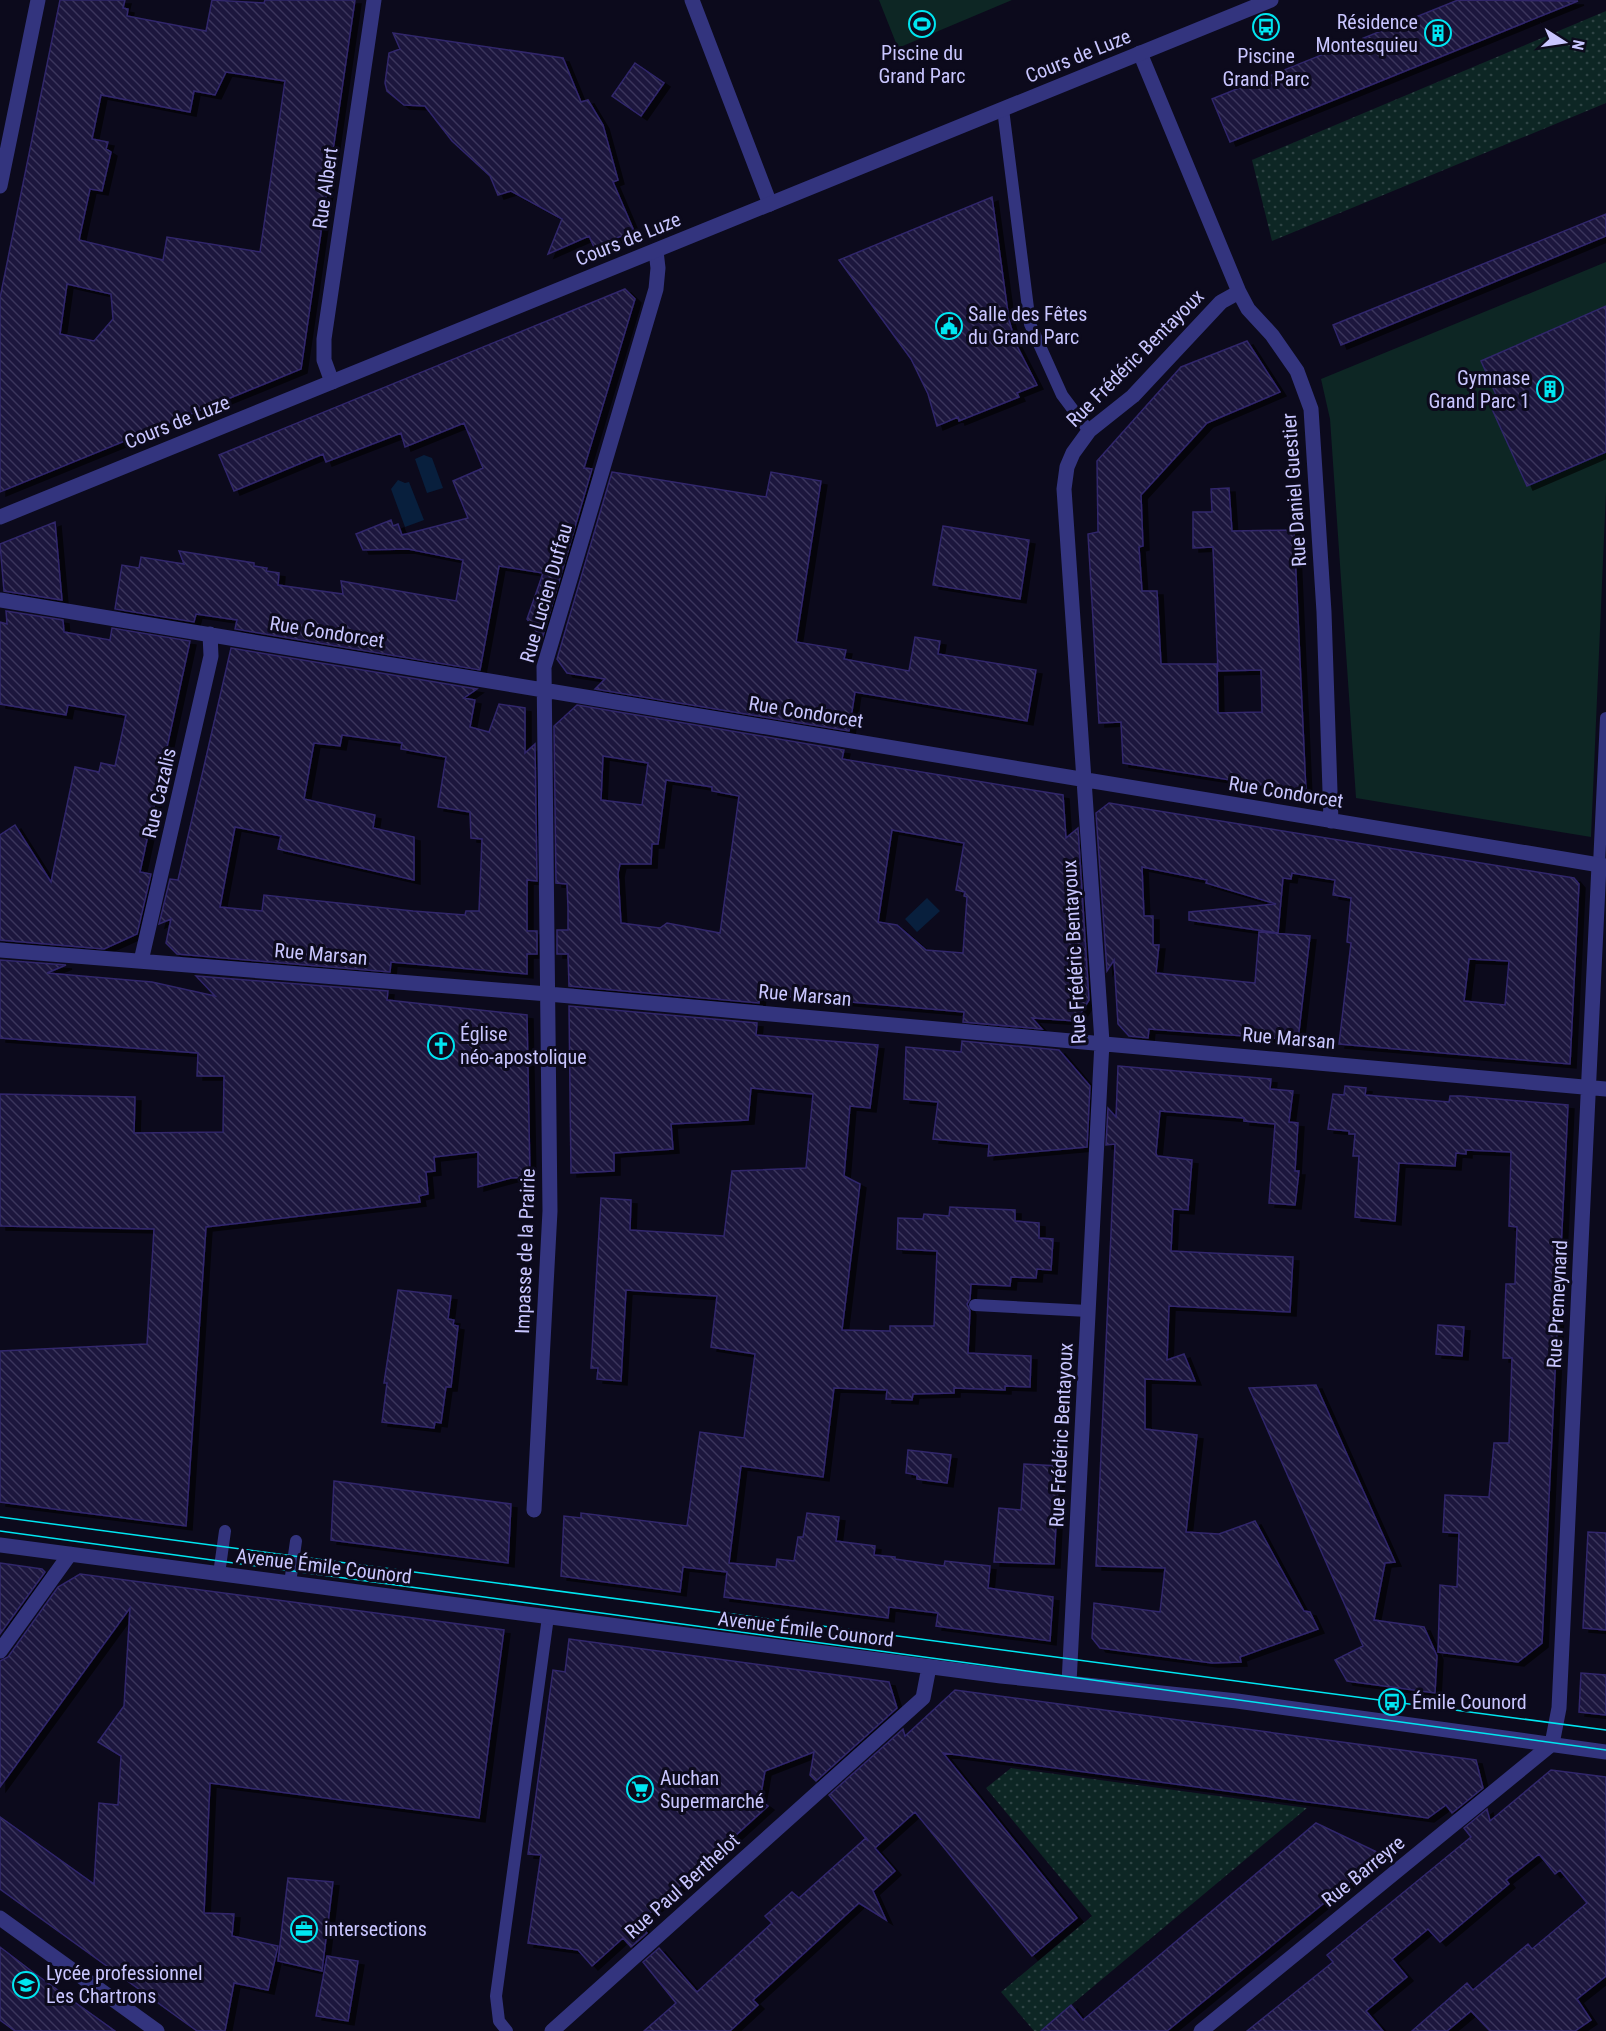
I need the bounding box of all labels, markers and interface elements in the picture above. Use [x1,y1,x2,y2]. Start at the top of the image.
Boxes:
sports icon: Piscine du Grand Parc [907,9,937,39]
place label: Résidence Montesquieu [1315,10,1418,57]
bus stop icon: Piscine Grand Parc [1251,12,1281,42]
north arrow [1534,12,1594,72]
building icon: Résidence Montesquieu [1423,18,1453,48]
street label: Cours de Luze [1022,24,1134,88]
text: N [1568,38,1588,52]
place label: Piscine du Grand Parc [878,41,966,88]
place label: Piscine Grand Parc [1222,44,1310,91]
street label: Rue Albert [307,146,343,230]
street label: Cours de Luze [572,207,684,271]
street label: Rue Frédéric Bentayoux [1061,284,1209,432]
place label: Salle des Fêtes du Grand Parc [968,302,1087,349]
public building icon: Salle des Fêtes du Grand Parc [934,311,964,341]
place label: Gymnase Grand Parc 1 [1429,366,1530,413]
building icon: Gymnase Grand Parc 1 [1535,374,1565,404]
street label: Cours de Luze [121,390,233,454]
street label: Rue Daniel Guestier [1277,412,1311,568]
street label: Rue Lucien Duffau [515,521,577,665]
street label: Rue Condorcet [268,611,386,653]
street label: Rue Condorcet [747,691,865,733]
street label: Rue Cazalis [137,746,181,840]
street label: Rue Condorcet [1227,771,1345,813]
street label: Rue Frédéric Bentayoux [1057,859,1091,1045]
street label: Rue Marsan [273,938,369,970]
street label: Rue Marsan [757,979,853,1011]
place label: Église néo-apostolique [460,1022,587,1069]
street label: Rue Marsan [1241,1022,1337,1054]
church icon: Église néo-apostolique [426,1031,456,1061]
street label: Impasse de la Prairie [510,1168,540,1334]
street label: Rue Premeynard [1542,1239,1572,1369]
street label: Rue Frédéric Bentayoux [1044,1342,1078,1528]
street label: Avenue Émile Counord [235,1543,413,1589]
street label: Avenue Émile Counord [717,1606,895,1652]
bus stop icon: Émile Counord [1377,1687,1407,1717]
place label: Émile Counord [1412,1690,1527,1714]
place label: Auchan Supermarché [660,1766,764,1813]
supermarket icon: Auchan Supermarché [625,1774,655,1804]
street label: Rue Paul Berthelot [620,1828,744,1944]
street label: Rue Barreyre [1317,1830,1409,1912]
office icon: intersections [289,1914,319,1944]
place label: intersections [324,1917,427,1941]
place label: Lycée professionnel Les Chartrons [46,1961,202,2008]
school or university icon: Lycée professionnel Les Chartrons [11,1970,41,2000]

